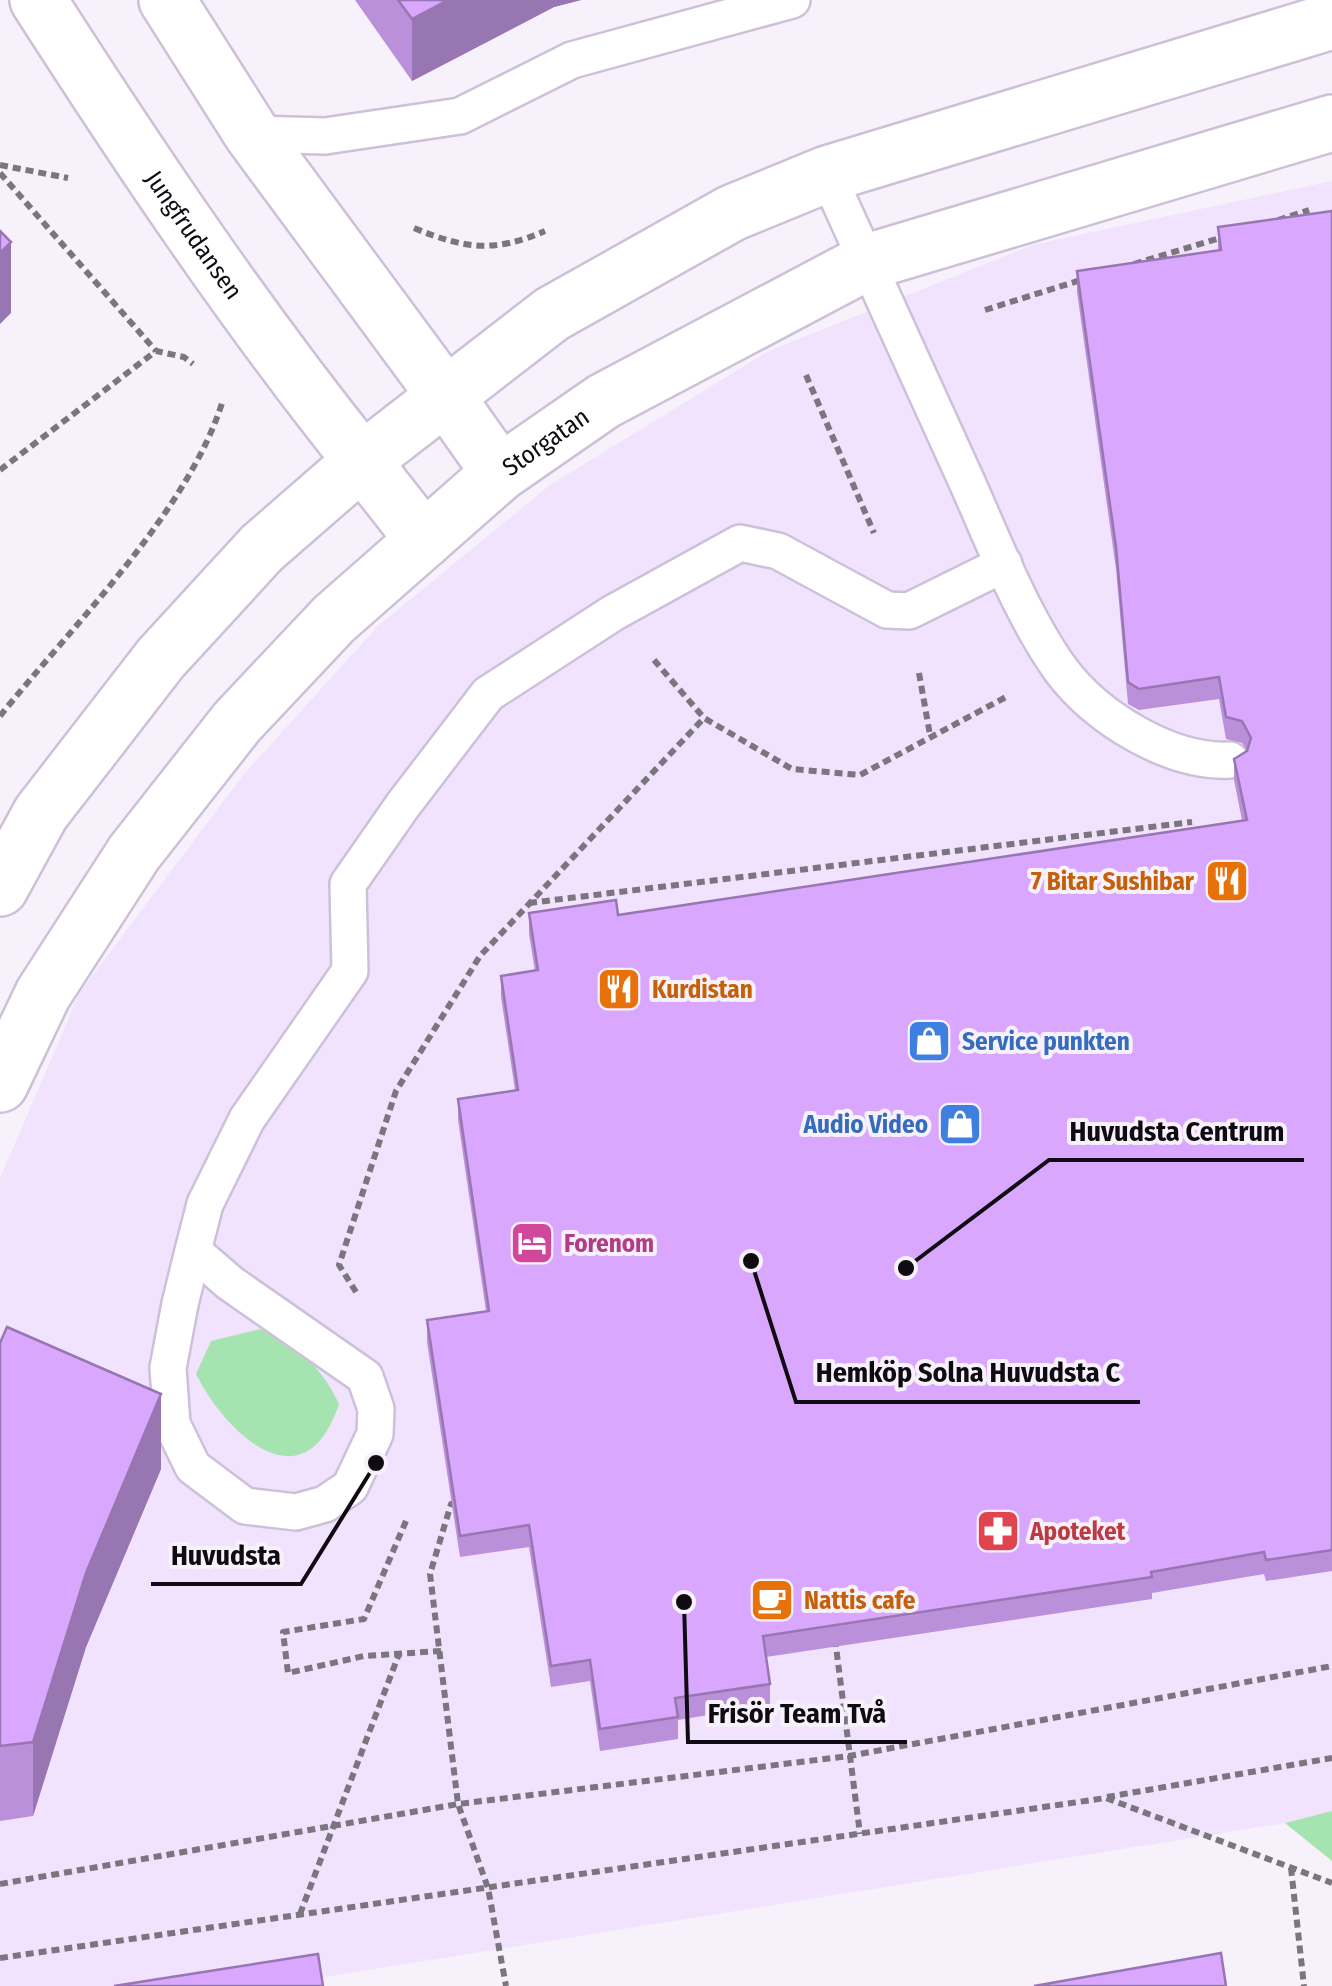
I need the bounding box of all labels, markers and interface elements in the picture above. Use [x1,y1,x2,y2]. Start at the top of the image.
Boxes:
street label: Jungfrudansen [139,165,248,305]
street label: Storgatan [497,402,595,483]
restaurant icon: 7 Bitar Sushibar [1204,858,1250,904]
place label: 7 Bitar Sushibar [1031,867,1195,897]
restaurant icon: Kurdistan [596,966,642,1012]
place label: Kurdistan [652,975,753,1005]
shop icon: Service punkten [906,1018,952,1064]
place label: Service punkten [962,1027,1130,1057]
shop icon: Audio Video [937,1101,983,1147]
callout: Huvudsta Centrum [1049,1102,1304,1160]
place label: Audio Video [803,1110,928,1140]
text: Huvudsta Centrum [1070,1115,1284,1148]
hotel icon: Forenom [509,1220,555,1266]
place label: Forenom [564,1229,654,1259]
callout: Hemköp Solna Huvudsta C [796,1344,1140,1402]
text: Hemköp Solna Huvudsta C [816,1356,1121,1389]
pharmacy icon: Apoteket [975,1508,1021,1554]
place label: Apoteket [1029,1517,1127,1547]
callout: Huvudsta [151,1526,301,1584]
text: Huvudsta [171,1539,281,1572]
cafe icon: Nattis cafe [749,1577,795,1623]
place label: Nattis cafe [804,1586,916,1616]
callout: Frisör Team Två [688,1684,907,1742]
text: Frisör Team Två [708,1697,886,1730]

